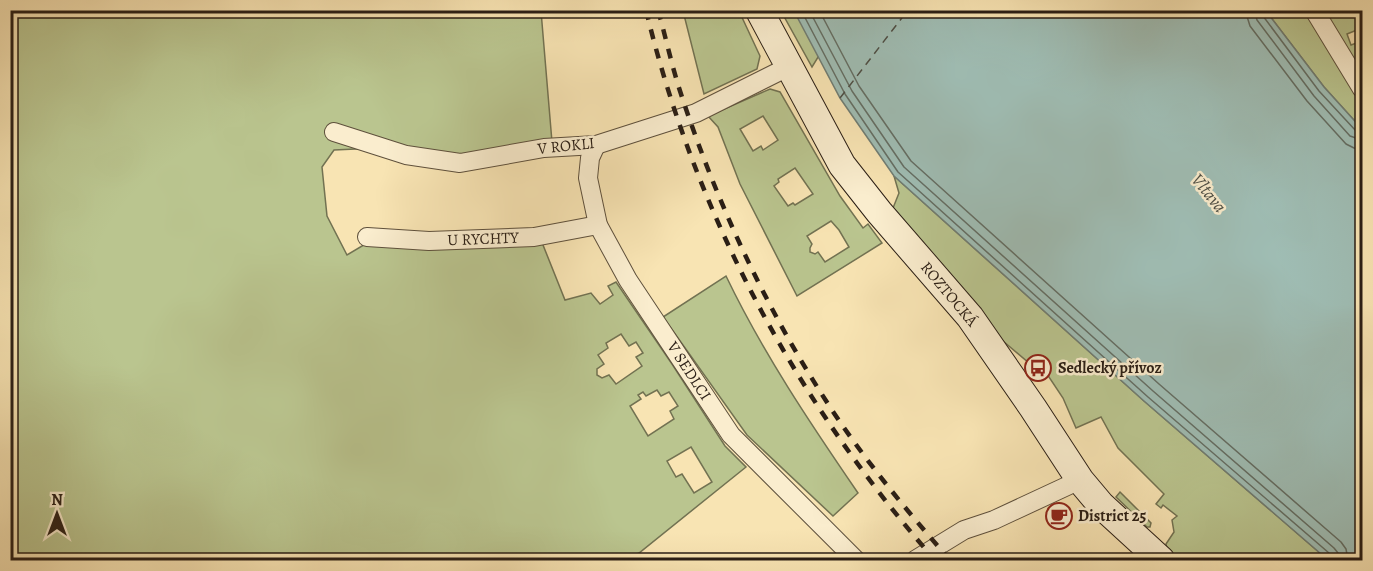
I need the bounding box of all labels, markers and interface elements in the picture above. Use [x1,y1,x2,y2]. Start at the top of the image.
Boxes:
street label: V ROKLI [535,132,596,160]
water label: Vltava [1186,168,1232,218]
street label: U RYCHTY [447,227,519,251]
street label: ROZTOCKÁ [915,257,983,332]
street label: V SEDLCI [661,336,716,405]
bus stop icon: Sedlecký přívoz [1023,353,1053,383]
place label: Sedlecký přívoz [1058,357,1162,379]
north arrow [27,484,87,544]
text: N [51,489,63,511]
cafe icon: District 25 [1044,501,1074,531]
place label: District 25 [1078,505,1147,527]

